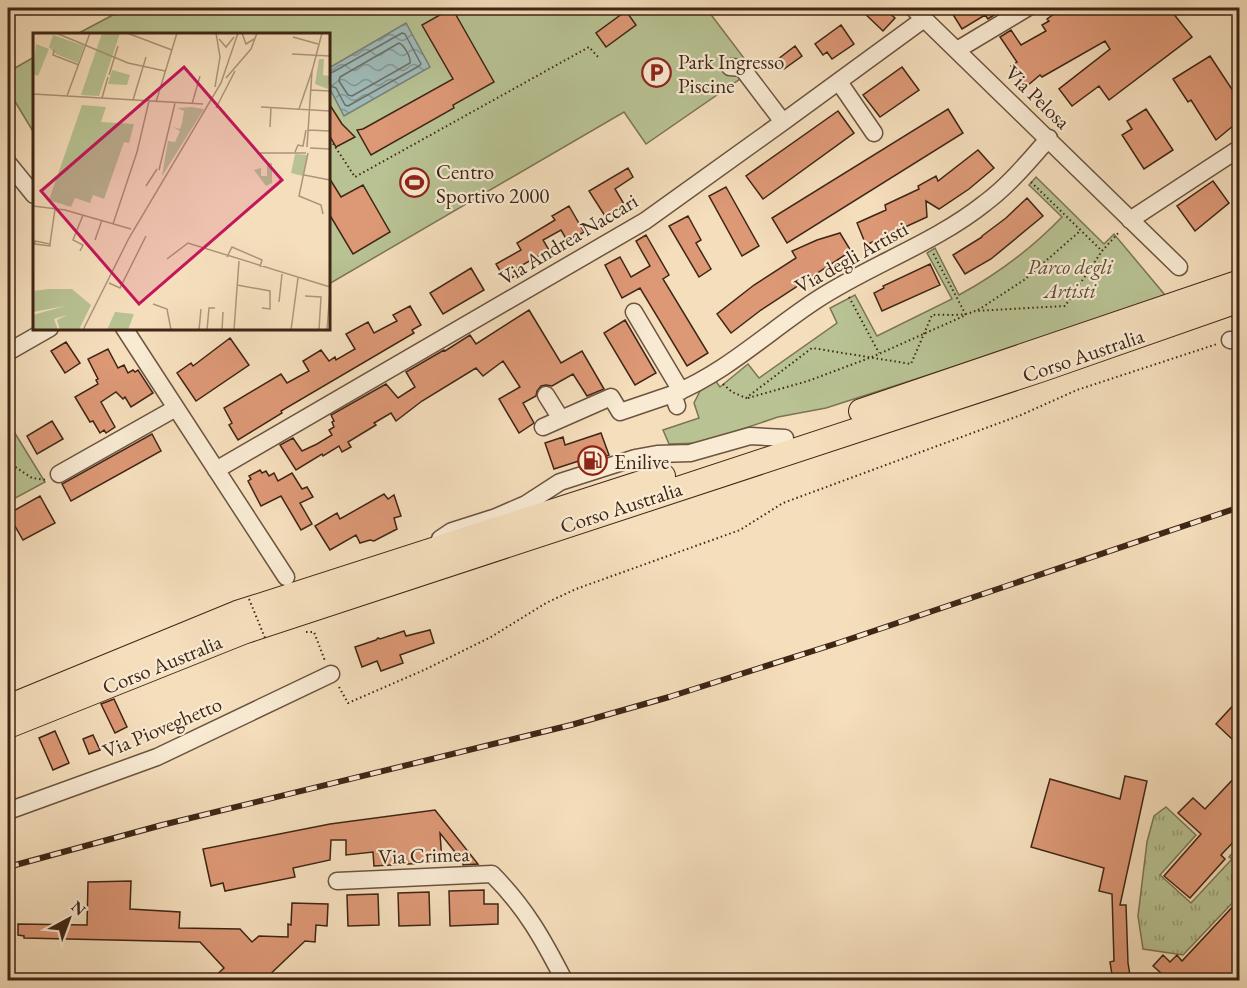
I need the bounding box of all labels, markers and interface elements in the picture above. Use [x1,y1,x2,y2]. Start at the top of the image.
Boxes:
inset map [33,33,330,330]
place label: Park Ingresso Piscine [678,48,785,99]
parking icon: Park Ingresso Piscine [641,57,673,89]
street label: Via Pelosa [1000,59,1077,135]
place label: Centro Sportivo 2000 [436,158,549,209]
sports icon: Centro Sportivo 2000 [399,167,431,199]
street label: Via Andrea Naccari [494,187,642,291]
street label: Via degli Artisti [790,215,912,299]
park label: Parco degli Artisti [1027,253,1114,304]
street label: Corso Australia [1019,321,1148,388]
fuel station icon: Enilive [577,445,609,477]
place label: Enilive [614,448,669,475]
street label: Corso Australia [557,474,686,539]
street label: Corso Australia [98,628,226,700]
street label: Via Pioveghetto [98,690,226,764]
street label: Via Crimea [378,840,471,870]
north arrow [39,889,99,949]
text: N [67,896,90,920]

